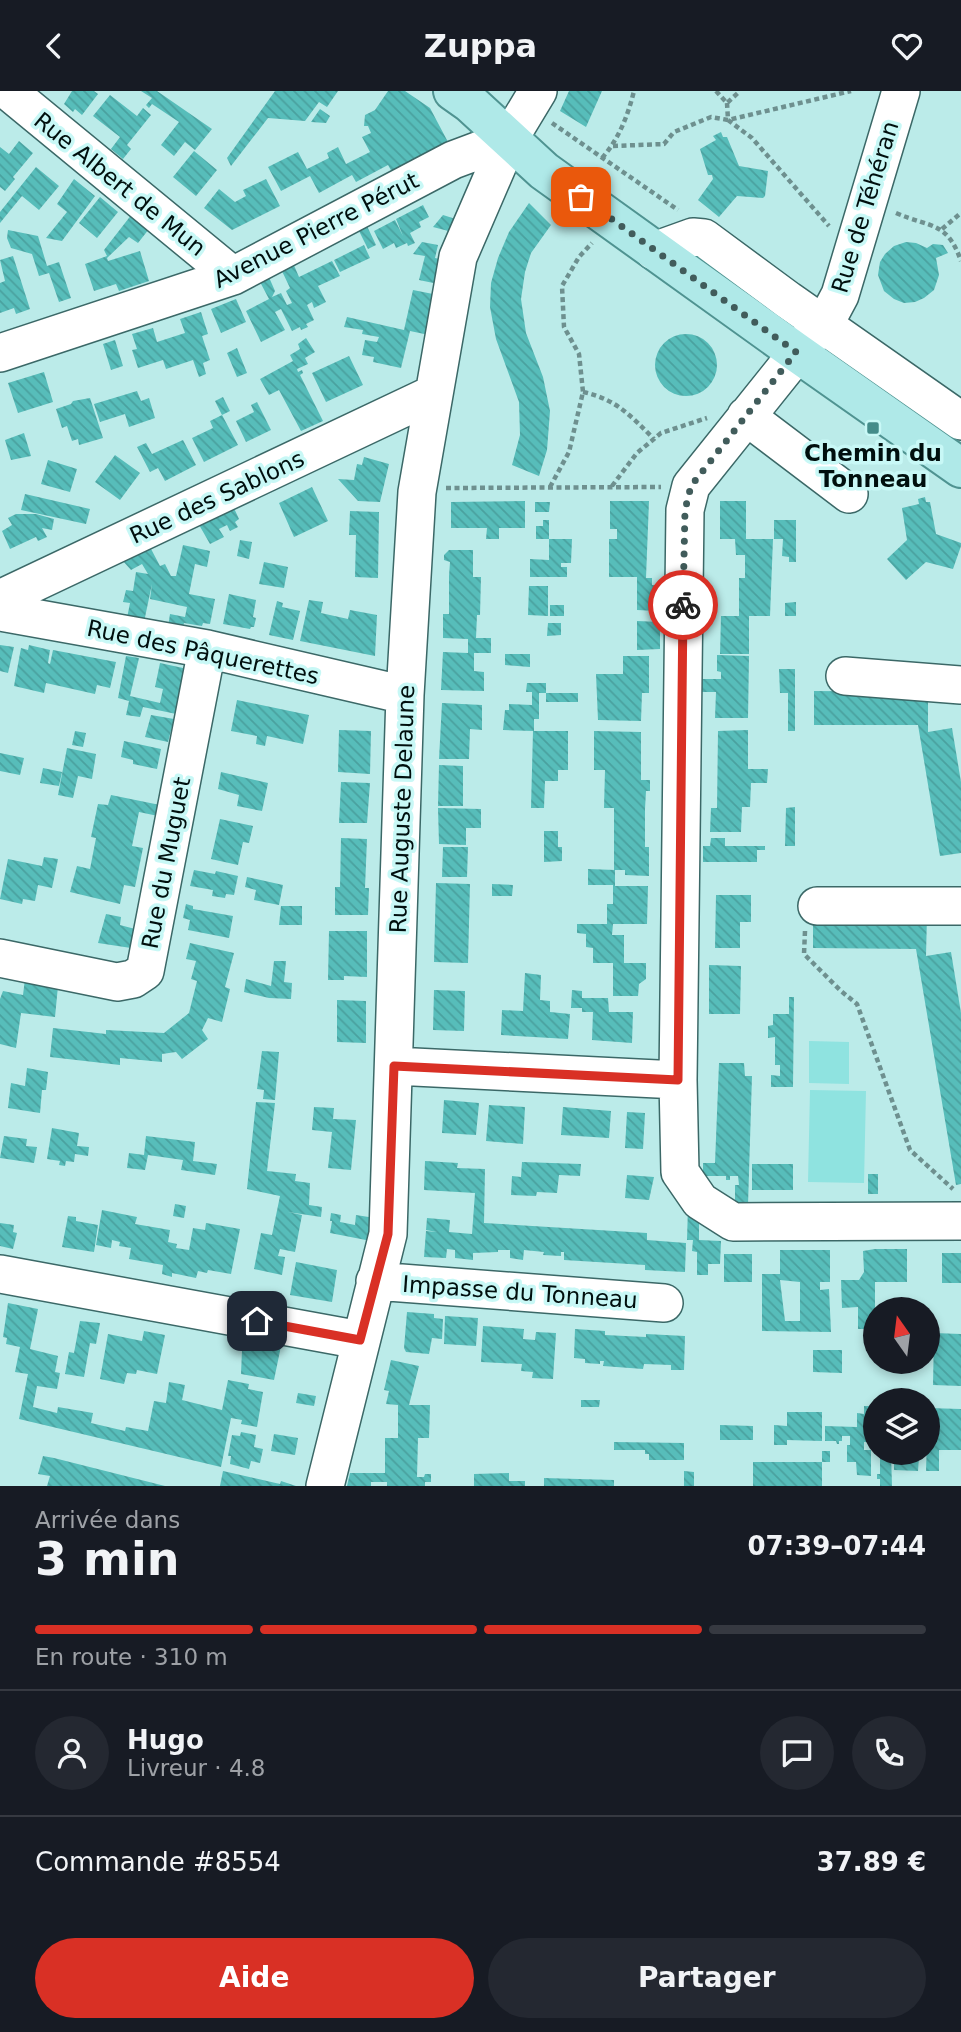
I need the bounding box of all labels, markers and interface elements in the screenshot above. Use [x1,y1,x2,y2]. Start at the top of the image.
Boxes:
icon: back [35,27,73,65]
text: Zuppa [424,27,537,65]
icon: heart [888,27,926,65]
street label: Rue Albert de Mun [29,107,211,261]
street label: Rue de Téhéran [827,118,903,296]
street label: Avenue Pierre Pérut [209,167,423,293]
pin [551,167,611,227]
icon: bag [562,178,600,216]
marker: Chemin du Tonneau [865,420,881,436]
place label: Chemin du Tonneau [804,440,942,492]
street label: Rue des Sablons [126,445,308,549]
courier [648,570,718,640]
icon: bike [664,586,702,624]
street label: Rue des Pâquerettes [85,615,321,689]
street label: Rue Auguste Delaune [385,684,419,934]
street label: Rue du Muguet [137,775,195,951]
street label: Impasse du Tonneau [401,1271,639,1313]
pin [227,1291,287,1351]
north arrow [863,1297,940,1374]
map controls [863,1297,940,1465]
icon: home [238,1302,276,1340]
button: layers [863,1388,940,1465]
text: Arrivée dans [35,1507,180,1533]
text: 07:39–07:44 [747,1531,926,1561]
text: 3 min [35,1532,179,1586]
text: En route · 310 m [35,1644,228,1670]
button: person [35,1716,109,1790]
button: chat [760,1716,834,1790]
button: phone [852,1716,926,1790]
text: Hugo [127,1725,204,1755]
text: Livreur · 4.8 [127,1755,265,1781]
text: Commande #8554 [35,1847,281,1877]
text: 37.89 € [817,1847,926,1877]
button: Aide [35,1938,474,2018]
button: Partager [488,1938,926,2018]

